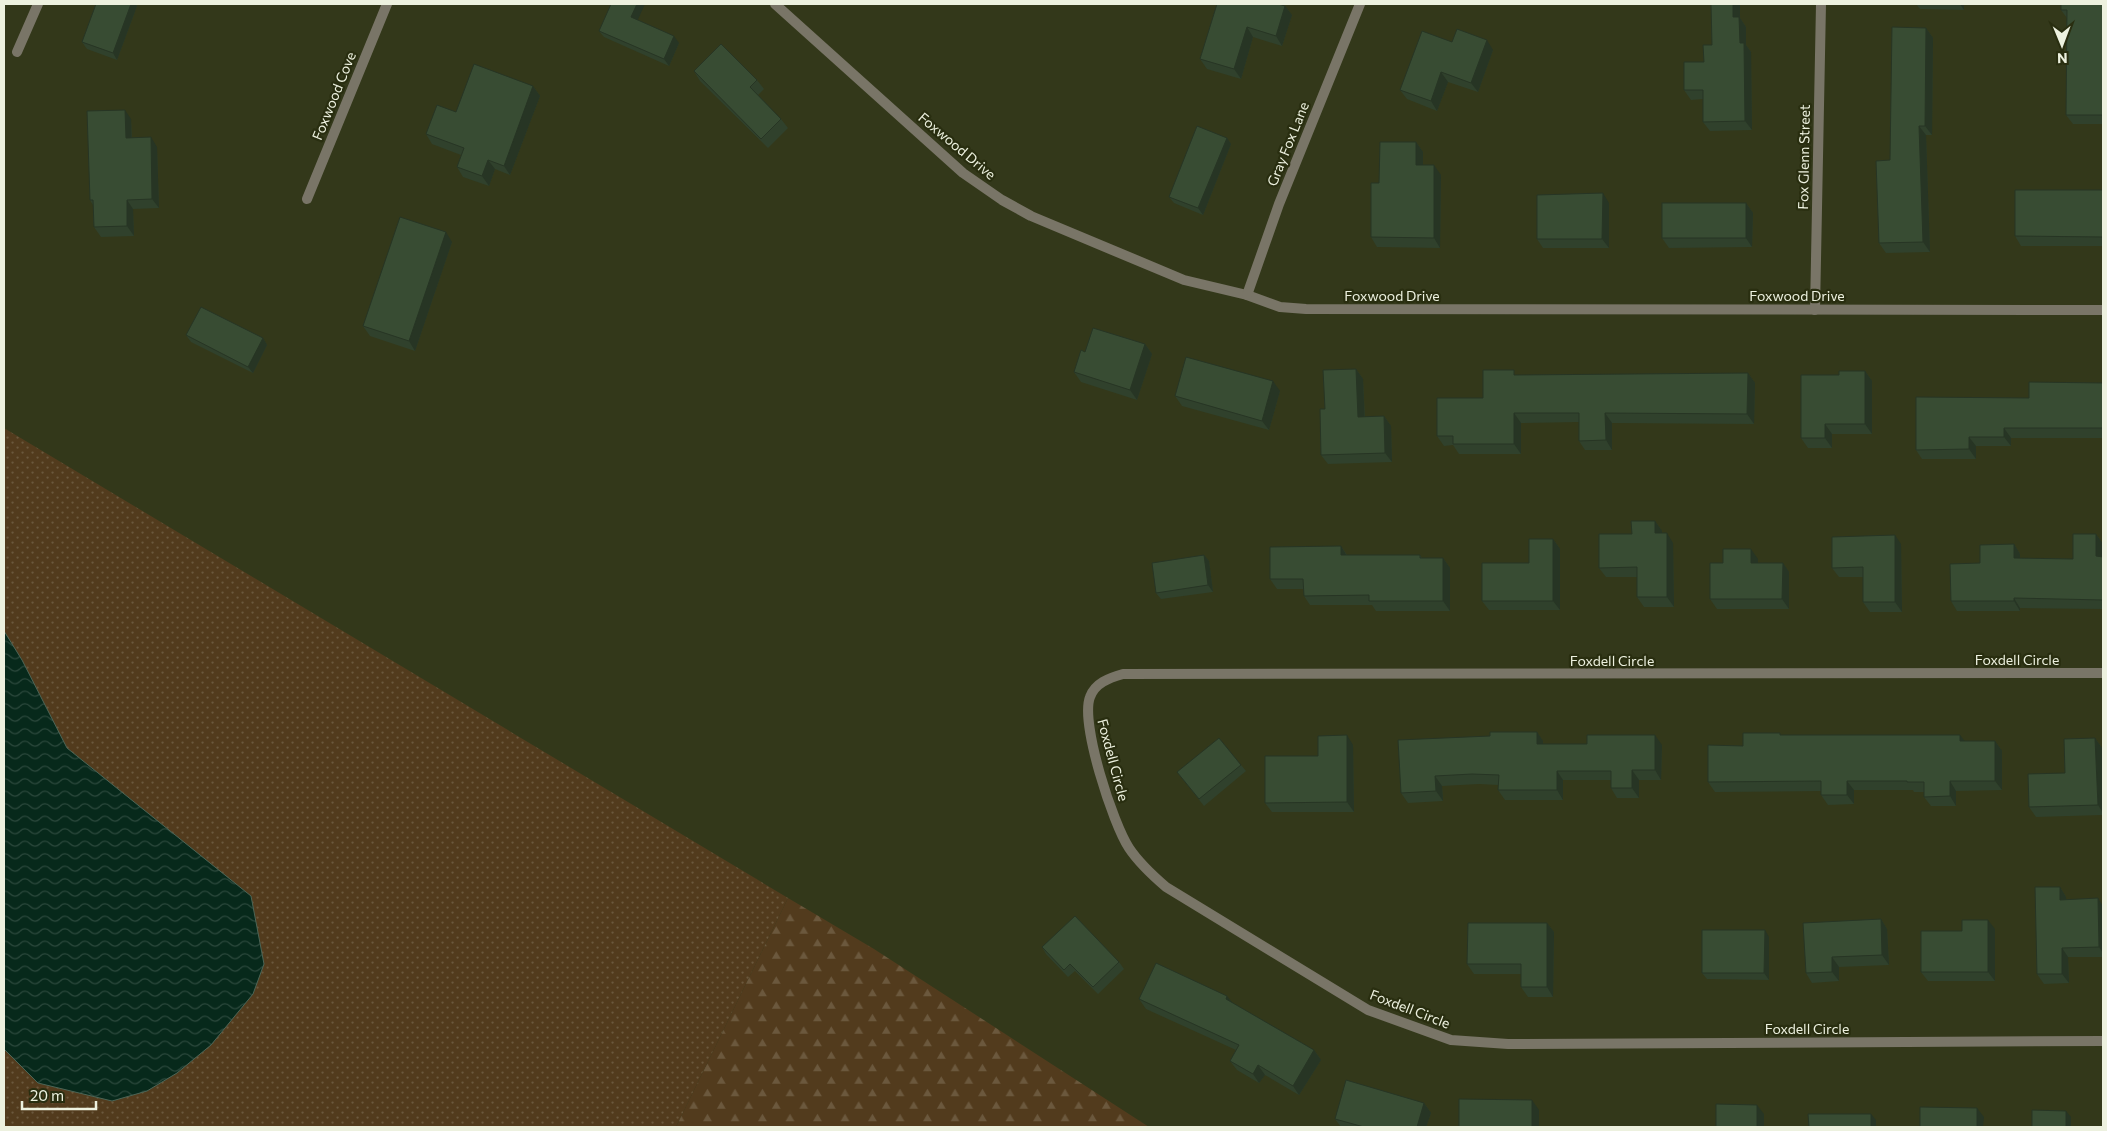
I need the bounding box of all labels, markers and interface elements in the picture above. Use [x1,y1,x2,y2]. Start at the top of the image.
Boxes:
north arrow [2037,20,2087,70]
street label: Foxwood Cove [308,49,359,142]
text: N [2057,50,2068,67]
street label: Gray Fox Lane [1263,99,1312,188]
street label: Fox Glenn Street [1794,104,1813,210]
street label: Foxwood Drive [915,108,999,183]
street label: Foxwood Drive [1344,287,1440,304]
street label: Foxwood Drive [1749,287,1845,304]
street label: Foxdell Circle [1975,651,2059,668]
street label: Foxdell Circle [1570,652,1654,669]
street label: Foxdell Circle [1094,717,1133,803]
street label: Foxdell Circle [1368,985,1453,1032]
street label: Foxdell Circle [1765,1020,1849,1037]
scale bar [22,1078,96,1110]
text: 20 m [30,1086,64,1104]

